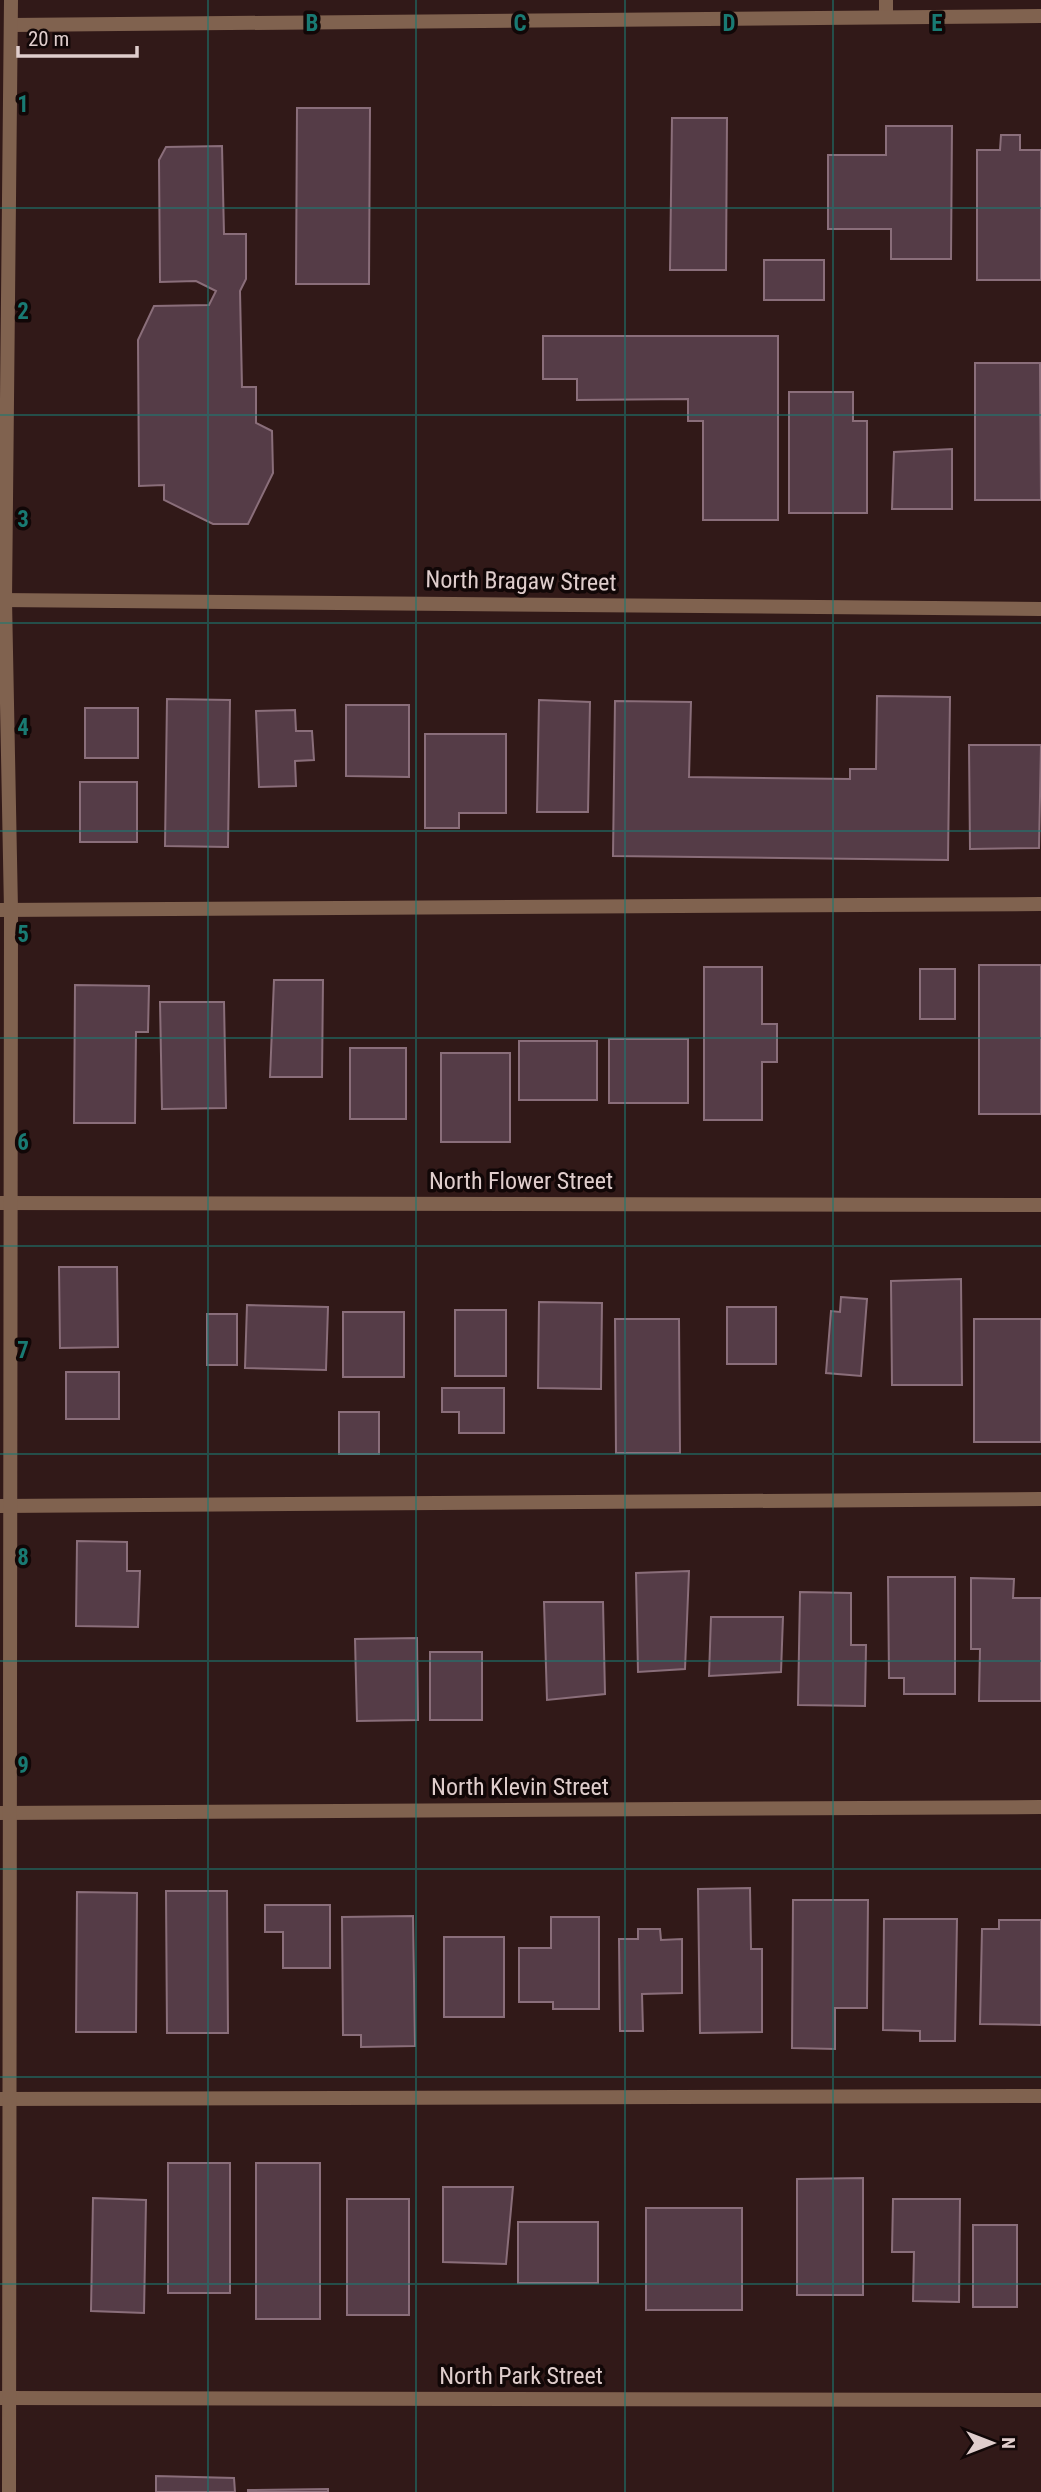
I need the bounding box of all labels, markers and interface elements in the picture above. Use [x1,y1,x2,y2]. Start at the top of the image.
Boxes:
text: B [306,10,318,37]
text: C [513,10,527,37]
text: D [723,10,736,37]
text: E [931,10,943,37]
scale bar [18,14,136,58]
text: 20 m [28,27,69,51]
text: 1 [17,91,29,118]
text: 2 [17,298,29,325]
text: 3 [17,506,29,533]
street label: North Bragaw Street [425,565,617,597]
text: 4 [17,714,29,741]
text: 5 [17,921,29,948]
text: 6 [17,1129,29,1156]
street label: North Flower Street [429,1167,613,1195]
text: 7 [17,1337,29,1364]
text: 8 [17,1544,29,1571]
text: 9 [17,1752,29,1779]
street label: North Klevin Street [431,1773,609,1801]
street label: North Park Street [439,2362,603,2390]
north arrow [957,2408,1027,2478]
text: N [997,2437,1020,2449]

